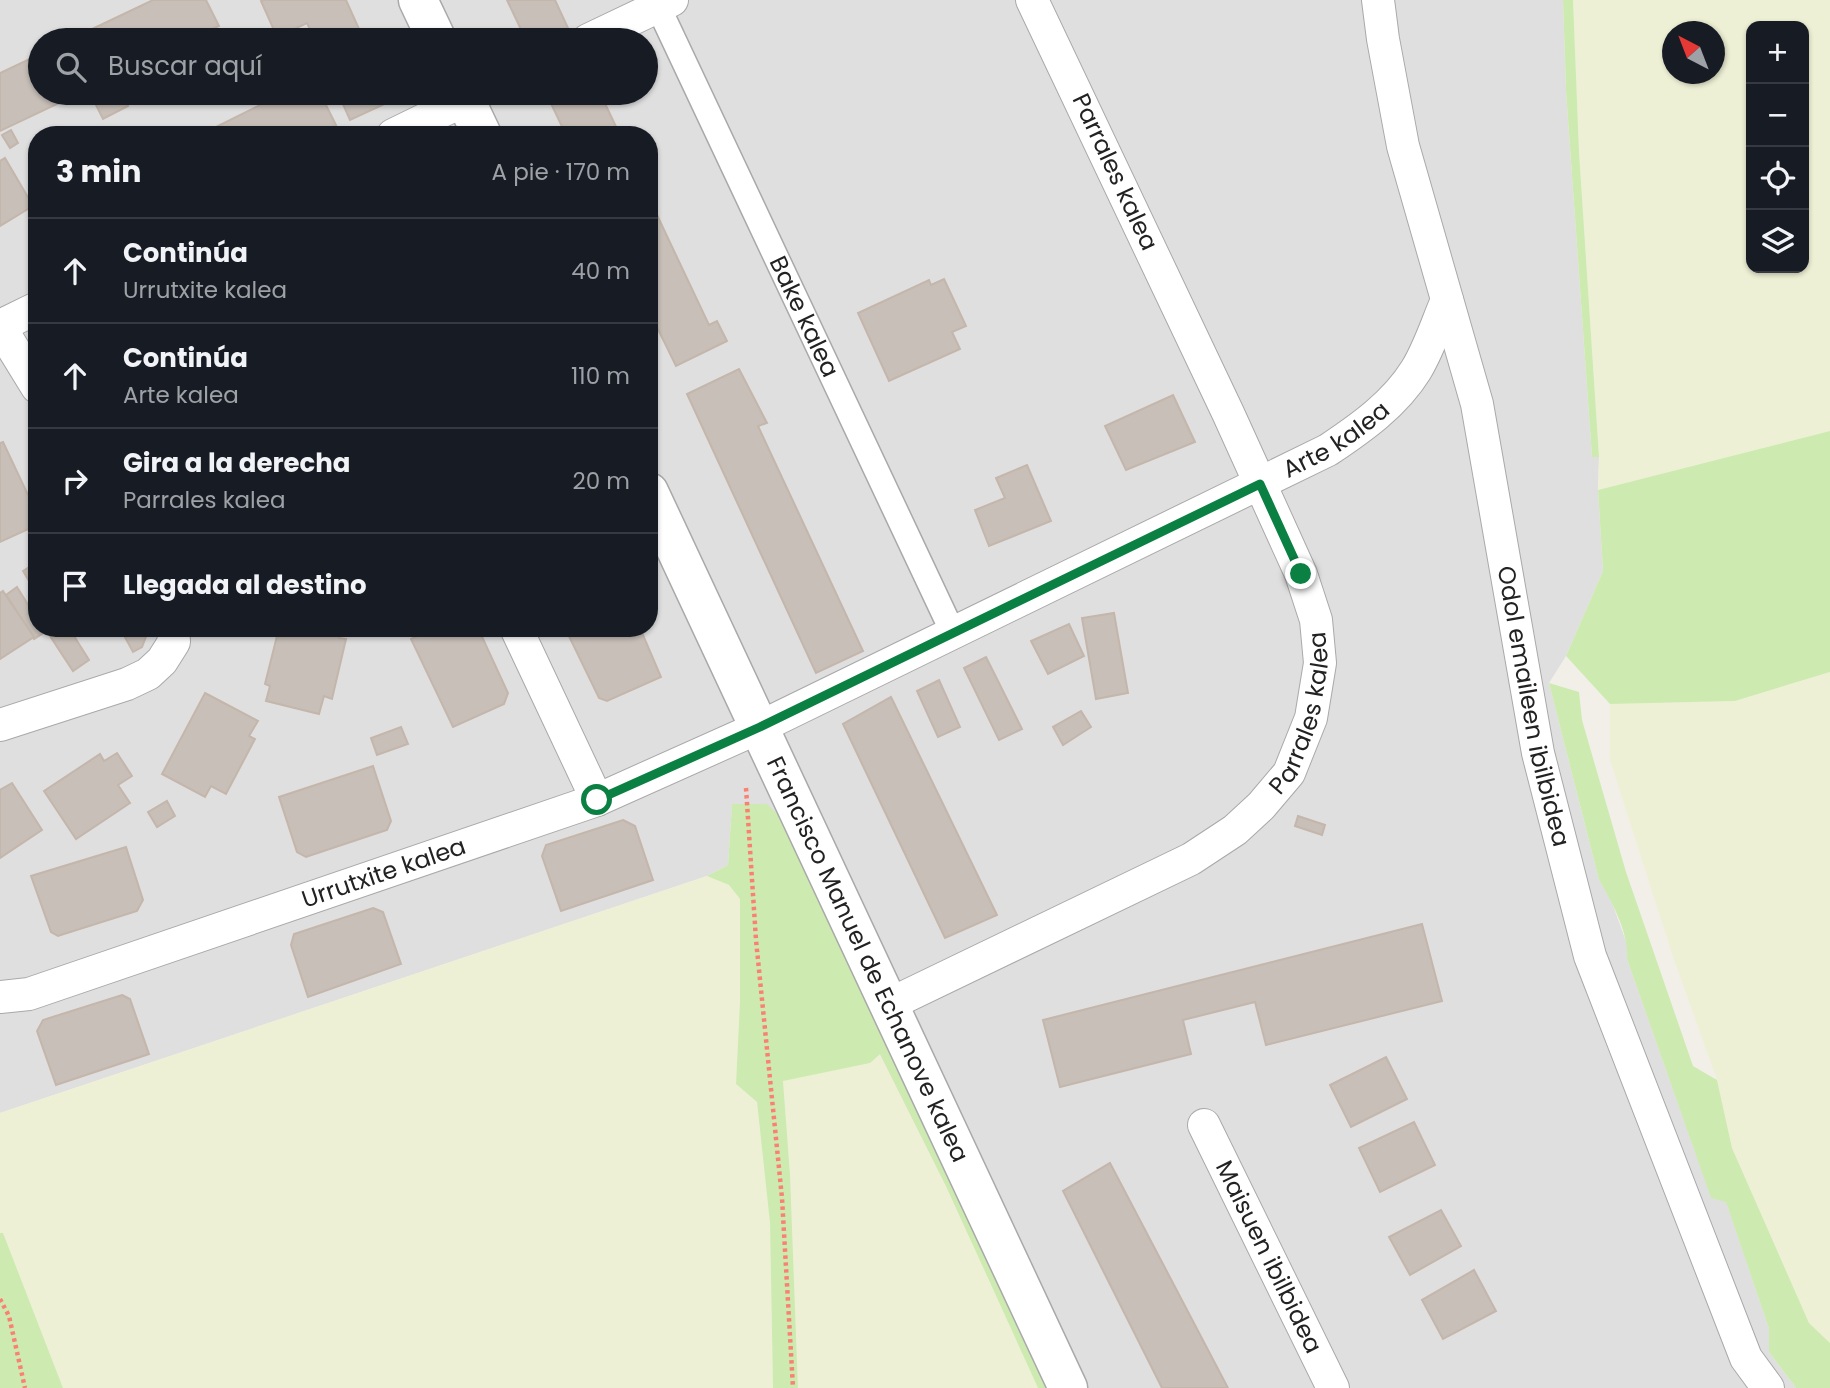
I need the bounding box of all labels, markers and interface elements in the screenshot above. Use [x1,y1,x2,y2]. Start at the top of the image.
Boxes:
north arrow [1662,21,1725,84]
map controls [1746,21,1809,273]
button: + [1746,21,1809,84]
search box [28,28,658,105]
icon: search [52,48,90,86]
text: Buscar aquí [108,48,262,84]
button: − [1746,84,1809,147]
street label: Parrales kalea [1065,88,1166,256]
button: locate [1746,147,1809,210]
text: 3 min [56,150,141,193]
text: A pie · 170 m [492,156,630,188]
button: layers [1746,210,1809,273]
text: Continúa [123,235,248,271]
street label: Bake kalea [762,250,847,382]
icon: ahead [56,252,94,290]
text: 40 m [571,255,630,287]
text: Urrutxite kalea [123,274,287,306]
text: Continúa [123,340,248,376]
icon: ahead [56,357,94,395]
text: 110 m [571,360,630,392]
text: Arte kalea [123,379,239,411]
street label: Arte kalea [1277,394,1396,486]
text: Gira a la derecha [123,445,351,481]
icon: right [56,462,94,500]
text: 20 m [572,465,630,497]
text: Parrales kalea [123,484,286,516]
route end [1285,558,1316,589]
street label: Odol emaileen ibilbidea [1490,563,1578,850]
icon: arrive [56,567,94,605]
text: Llegada al destino [123,567,367,603]
street label: Parrales kalea [1261,630,1336,801]
street label: Francisco Manuel de Echanove kalea [759,751,977,1167]
route start [581,784,612,815]
street label: Urrutxite kalea [297,829,470,916]
street label: Maisuen ibilbidea [1208,1155,1330,1359]

